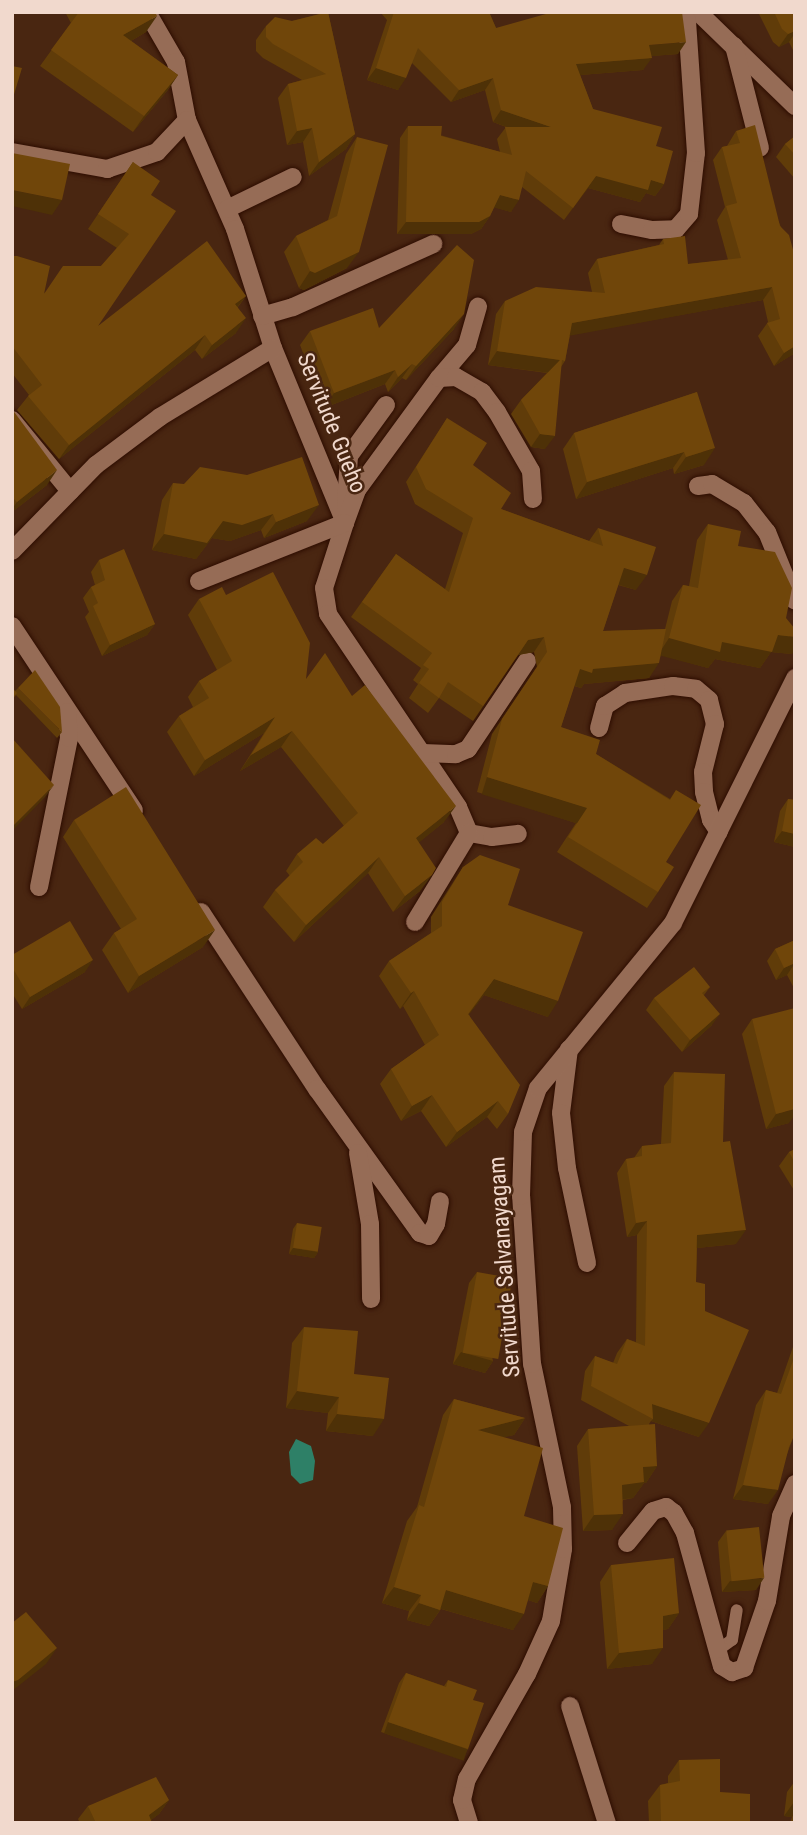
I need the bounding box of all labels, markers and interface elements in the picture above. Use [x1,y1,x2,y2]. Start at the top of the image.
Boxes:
street label: Servitude Gueho [290,349,372,497]
street label: Servitude Salvanayagam [484,1156,526,1378]

